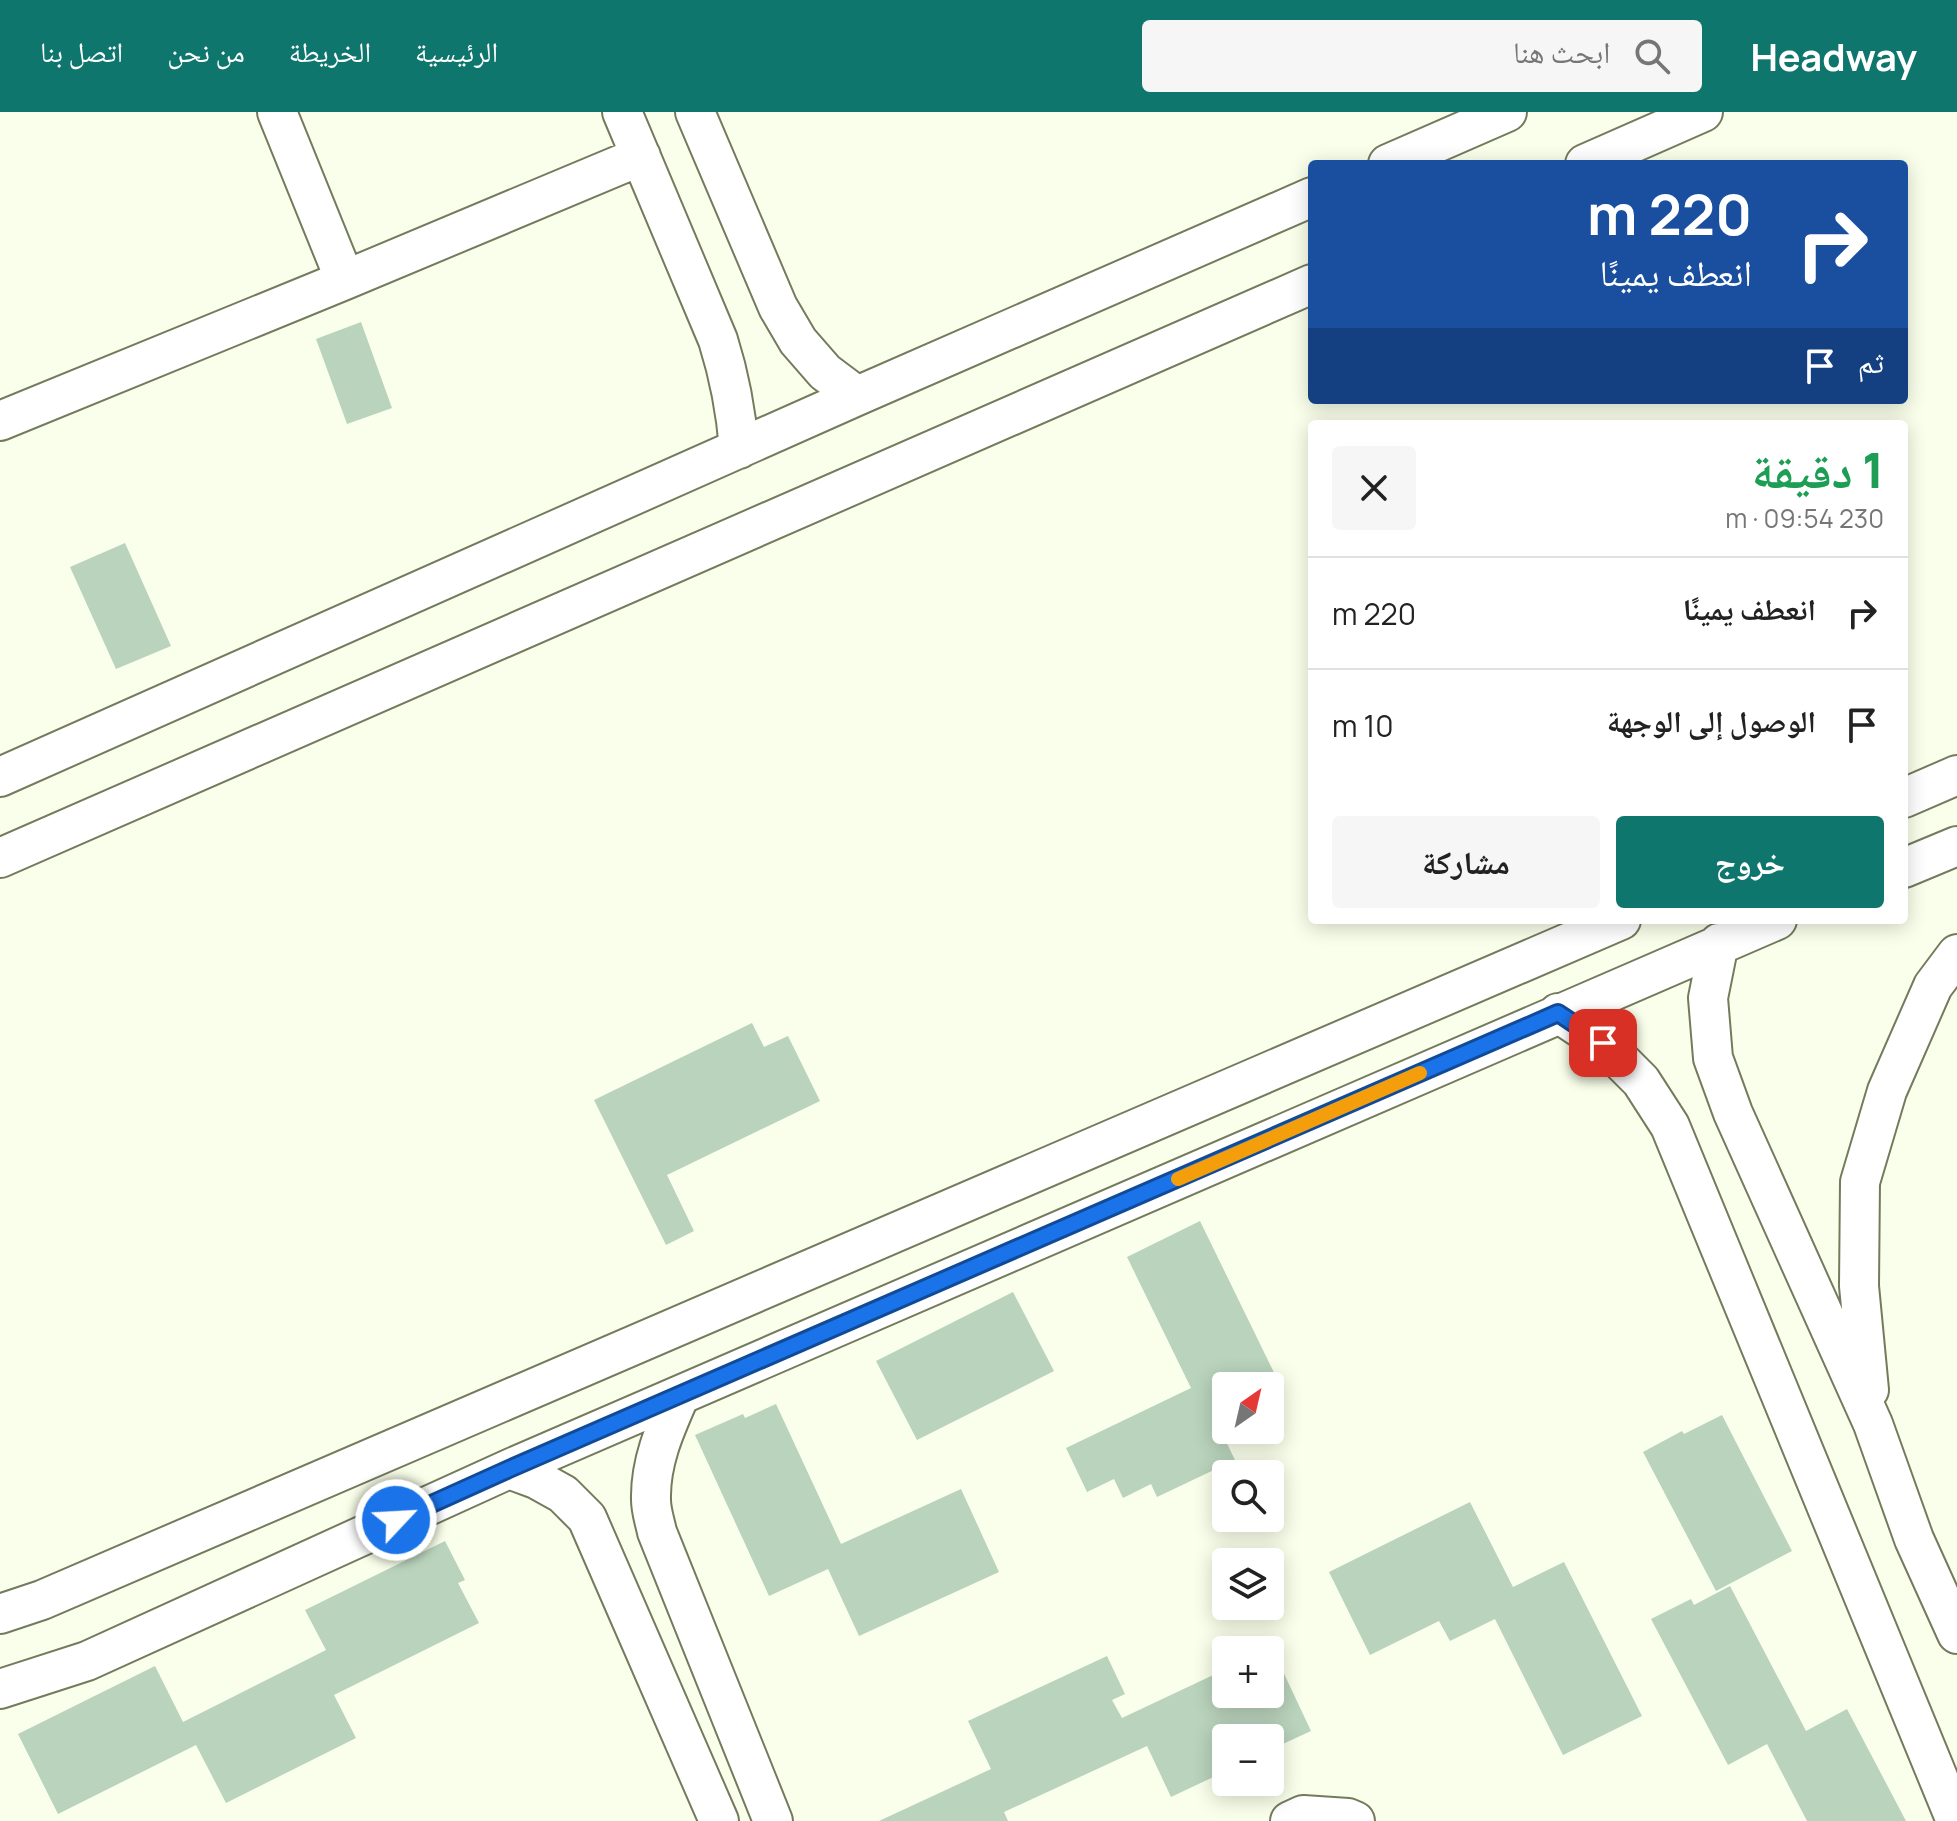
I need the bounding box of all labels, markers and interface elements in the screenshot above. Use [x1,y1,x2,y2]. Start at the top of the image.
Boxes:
search box [1142,20,1702,92]
text: Headway [1750,30,1917,82]
text: ابحث هنا [1513,31,1610,72]
text: اتصل بنا [40,32,123,70]
text: من نحن [167,32,245,70]
text: الخريطة [289,32,371,70]
text: الرئيسية [415,32,498,70]
icon: search [1630,34,1674,78]
text: 220 m [1587,175,1752,252]
icon: right [1780,192,1884,296]
text: انعطف يمينًا [1600,248,1752,297]
text: ثم [1858,341,1884,382]
icon: arrive [1798,344,1842,388]
text: 1 دقيقة [1752,437,1884,502]
button: close [1332,446,1416,530]
text: 230 m · 09:54 [1725,500,1884,536]
text: انعطف يمينًا [1683,588,1816,629]
icon: right [1840,591,1884,635]
text: 220 m [1332,593,1416,634]
text: الوصول إلى الوجهة [1607,700,1816,741]
icon: arrive [1840,703,1884,747]
text: 10 m [1332,705,1393,746]
button: مشاركة [1332,816,1600,908]
button: خروج [1616,816,1884,908]
pin [1569,1009,1637,1077]
icon: arrive [1581,1021,1625,1065]
north arrow [1212,1372,1284,1444]
map controls [1212,1372,1284,1796]
button: search [1212,1460,1284,1532]
position arrow [354,1478,438,1562]
button: layers [1212,1548,1284,1620]
button: + [1212,1636,1284,1708]
button: − [1212,1724,1284,1796]

